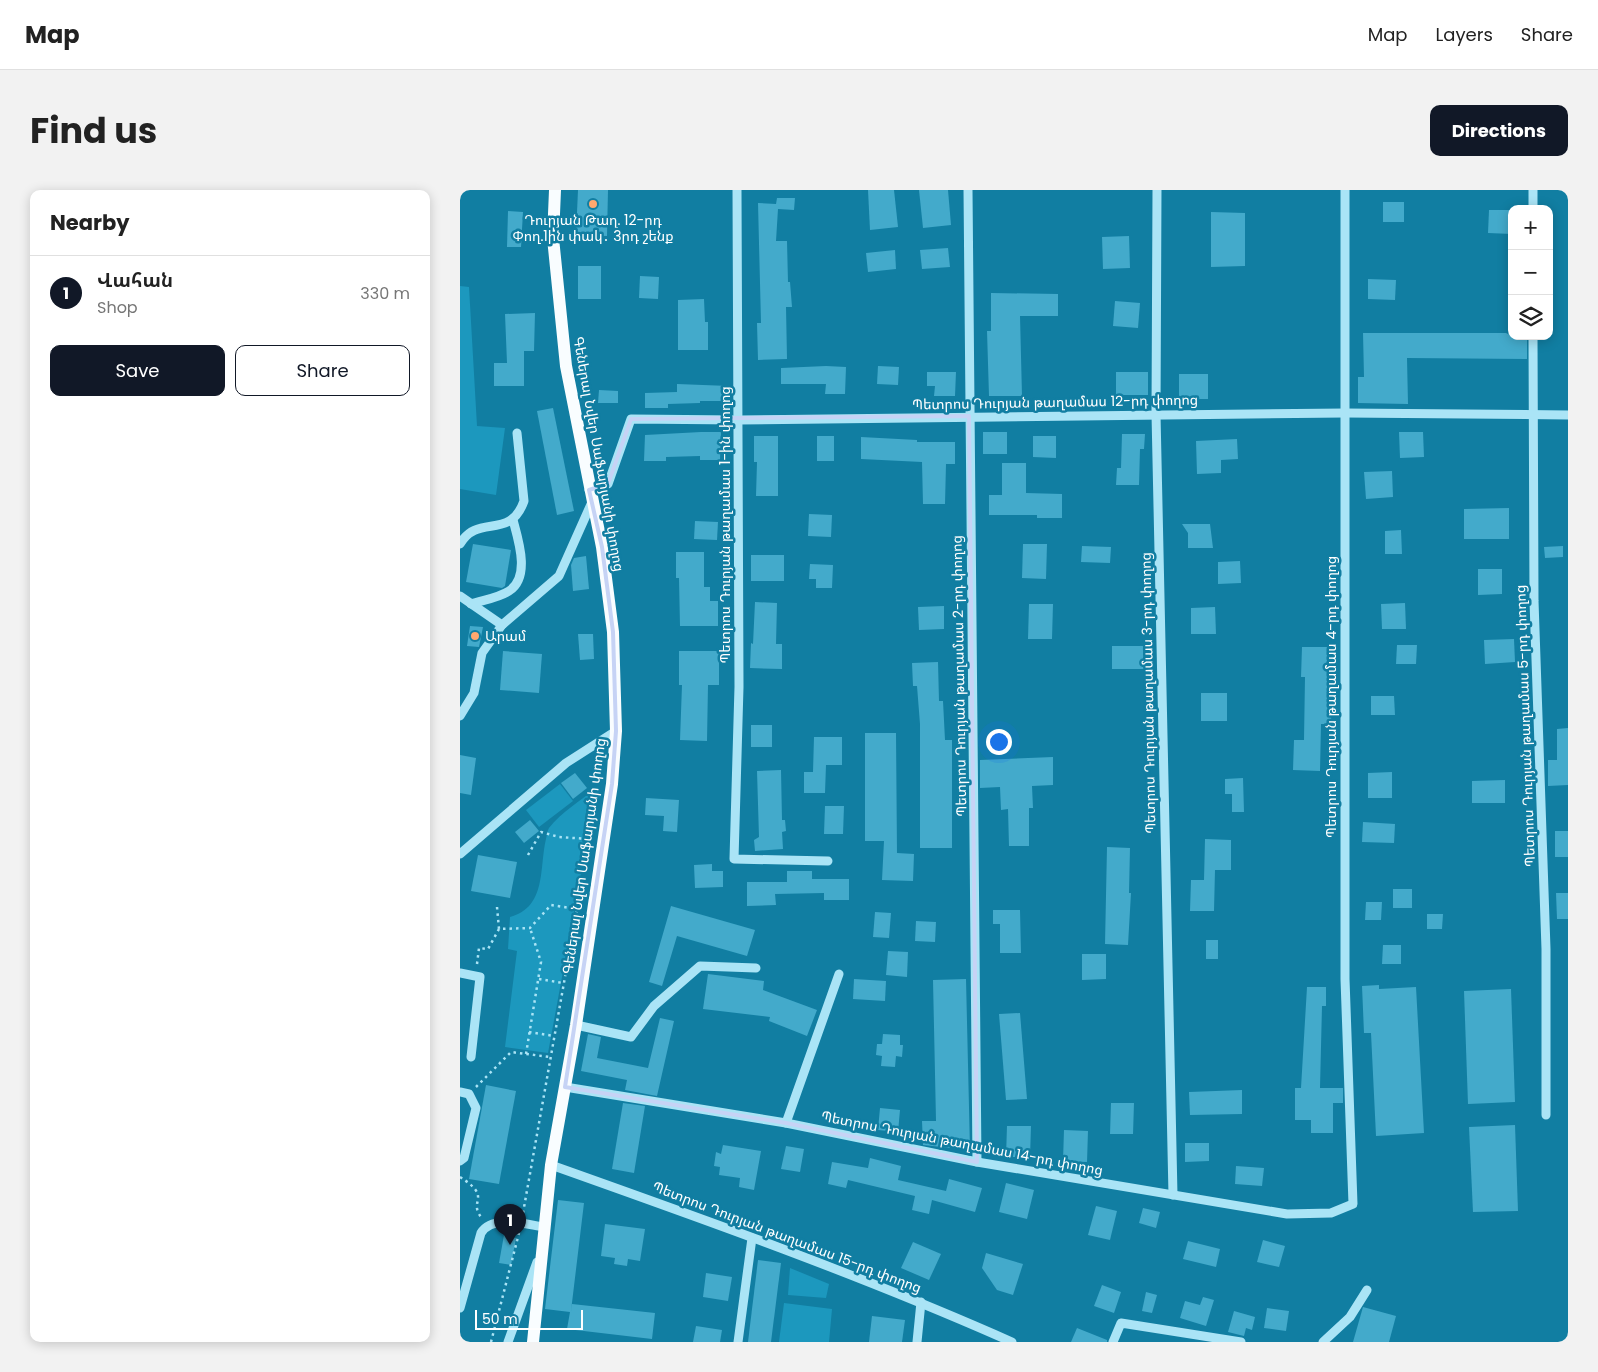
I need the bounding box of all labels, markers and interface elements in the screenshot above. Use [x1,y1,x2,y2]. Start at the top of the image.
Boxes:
text: Map [25,18,80,51]
text: Map [1368,22,1408,47]
text: Layers [1436,22,1493,47]
text: Share [1521,22,1573,47]
button: Directions [1430,105,1568,156]
text: Find us [30,106,157,155]
marker: Դուրյան Թաղ. 12-րդ Փող.1ին փակ․ 3րդ շենք [587,198,599,210]
map controls [1508,205,1553,340]
button: + [1508,205,1553,250]
text: Nearby [50,208,130,237]
place label: Դուրյան Թաղ. 12-րդ Փող.1ին փակ․ 3րդ շենք [512,210,674,246]
button: − [1508,250,1553,295]
text: Վահան [97,267,173,294]
text: 1 [63,282,69,305]
text: 330 m [360,282,410,305]
button: layers [1508,295,1553,340]
text: Shop [97,296,138,319]
street label: Գեներալ Նվեր Սաֆարյանի փողոց [568,335,630,573]
button: Save [50,345,225,396]
button: Share [235,345,410,396]
street label: Պետրոս Դուրյան թաղամաս 1-ին փողոց [715,386,735,664]
street label: Պետրոս Դուրյան թաղամաս 12-րդ փողոց [912,390,1198,414]
street label: Պետրոս Դուրյան թաղամաս 2-րդ փողոց [947,535,971,817]
street label: Պետրոս Դուրյան թաղամաս 3-րդ փողոց [1136,552,1160,834]
street label: Պետրոս Դուրյան թաղամաս 4-րդ փողոց [1321,556,1341,838]
street label: Պետրոս Դուրյան թաղամաս 5-րդ փողոց [1510,585,1540,867]
place label: Արամ [485,626,526,646]
marker: Արամ [469,630,481,642]
your location [986,729,1012,755]
street label: Գեներալ Նվեր Սաֆարյանի փողոց [558,737,610,975]
street label: Պետրոս Դուրյան թաղամաս 14-րդ փողոց [819,1106,1105,1180]
street label: Պետրոս Դուրյան թաղամաս 15-րդ փողոց [650,1176,924,1298]
pin: 1 [494,1204,526,1245]
scale bar [475,1307,582,1330]
text: 50 m [482,1309,518,1329]

